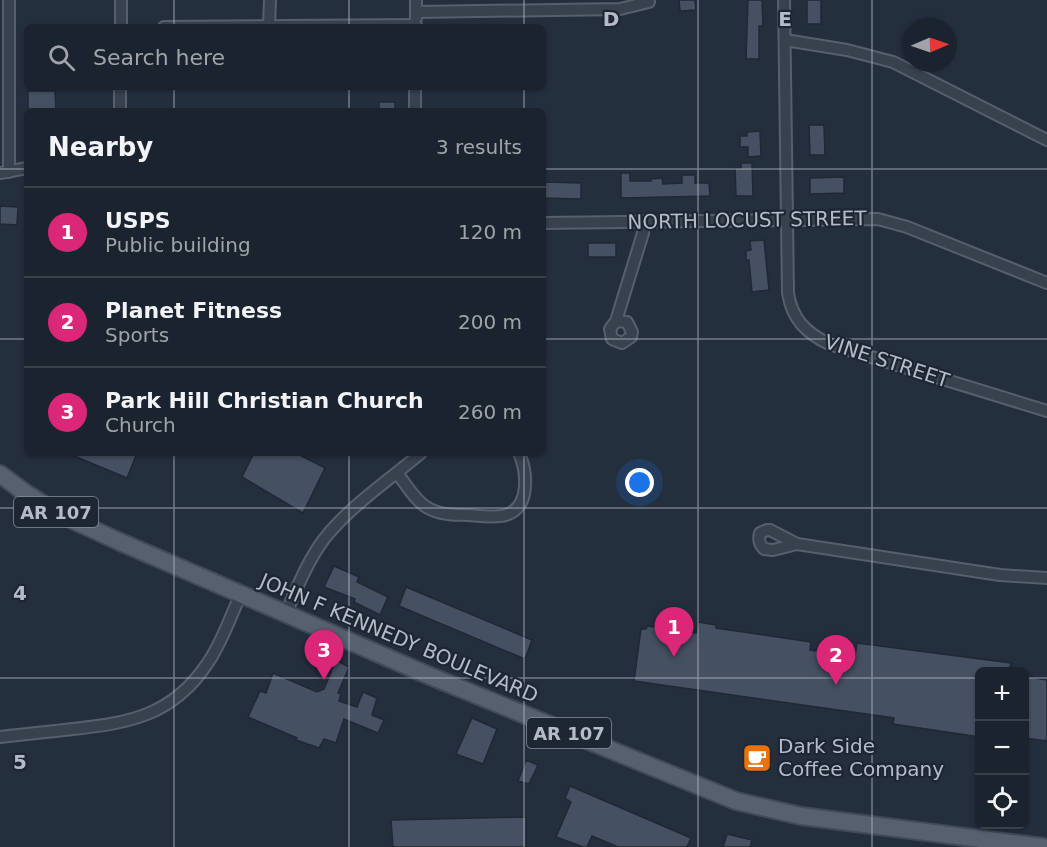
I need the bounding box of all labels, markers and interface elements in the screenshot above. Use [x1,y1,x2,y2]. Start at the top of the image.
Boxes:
text: D [603,7,619,31]
text: E [778,7,792,31]
north arrow [903,18,957,72]
search box [24,24,546,90]
icon: search [45,41,78,74]
text: Search here [93,45,225,70]
text: Nearby [48,132,153,162]
text: 3 results [436,135,522,159]
street label: NORTH LOCUST STREET [627,206,868,234]
text: USPS [105,208,171,233]
text: 1 [61,220,74,244]
text: 120 m [458,220,522,244]
text: Public building [105,233,251,257]
text: Planet Fitness [105,298,282,323]
text: 2 [61,310,74,334]
text: 200 m [458,310,522,334]
text: Sports [105,323,169,347]
street label: VINE STREET [822,330,953,393]
text: Park Hill Christian Church [105,388,424,413]
text: 3 [61,400,74,424]
text: 260 m [458,400,522,424]
text: Church [105,413,176,437]
your location [625,468,654,497]
road number: AR 107 [14,497,98,527]
street label: JOHN F KENNEDY BOULEVARD [254,568,542,708]
text: 4 [13,581,27,605]
pin: 1 [654,608,694,657]
pin: 3 [304,630,344,680]
pin: 2 [816,636,856,685]
map controls [975,667,1029,829]
button: + [975,667,1029,721]
road number: AR 107 [527,718,611,748]
button: − [975,721,1029,775]
place label: Dark Side Coffee Company [778,734,944,781]
cafe icon: Dark Side Coffee Company [741,742,773,774]
text: 5 [13,750,27,774]
button: locate [975,775,1029,829]

